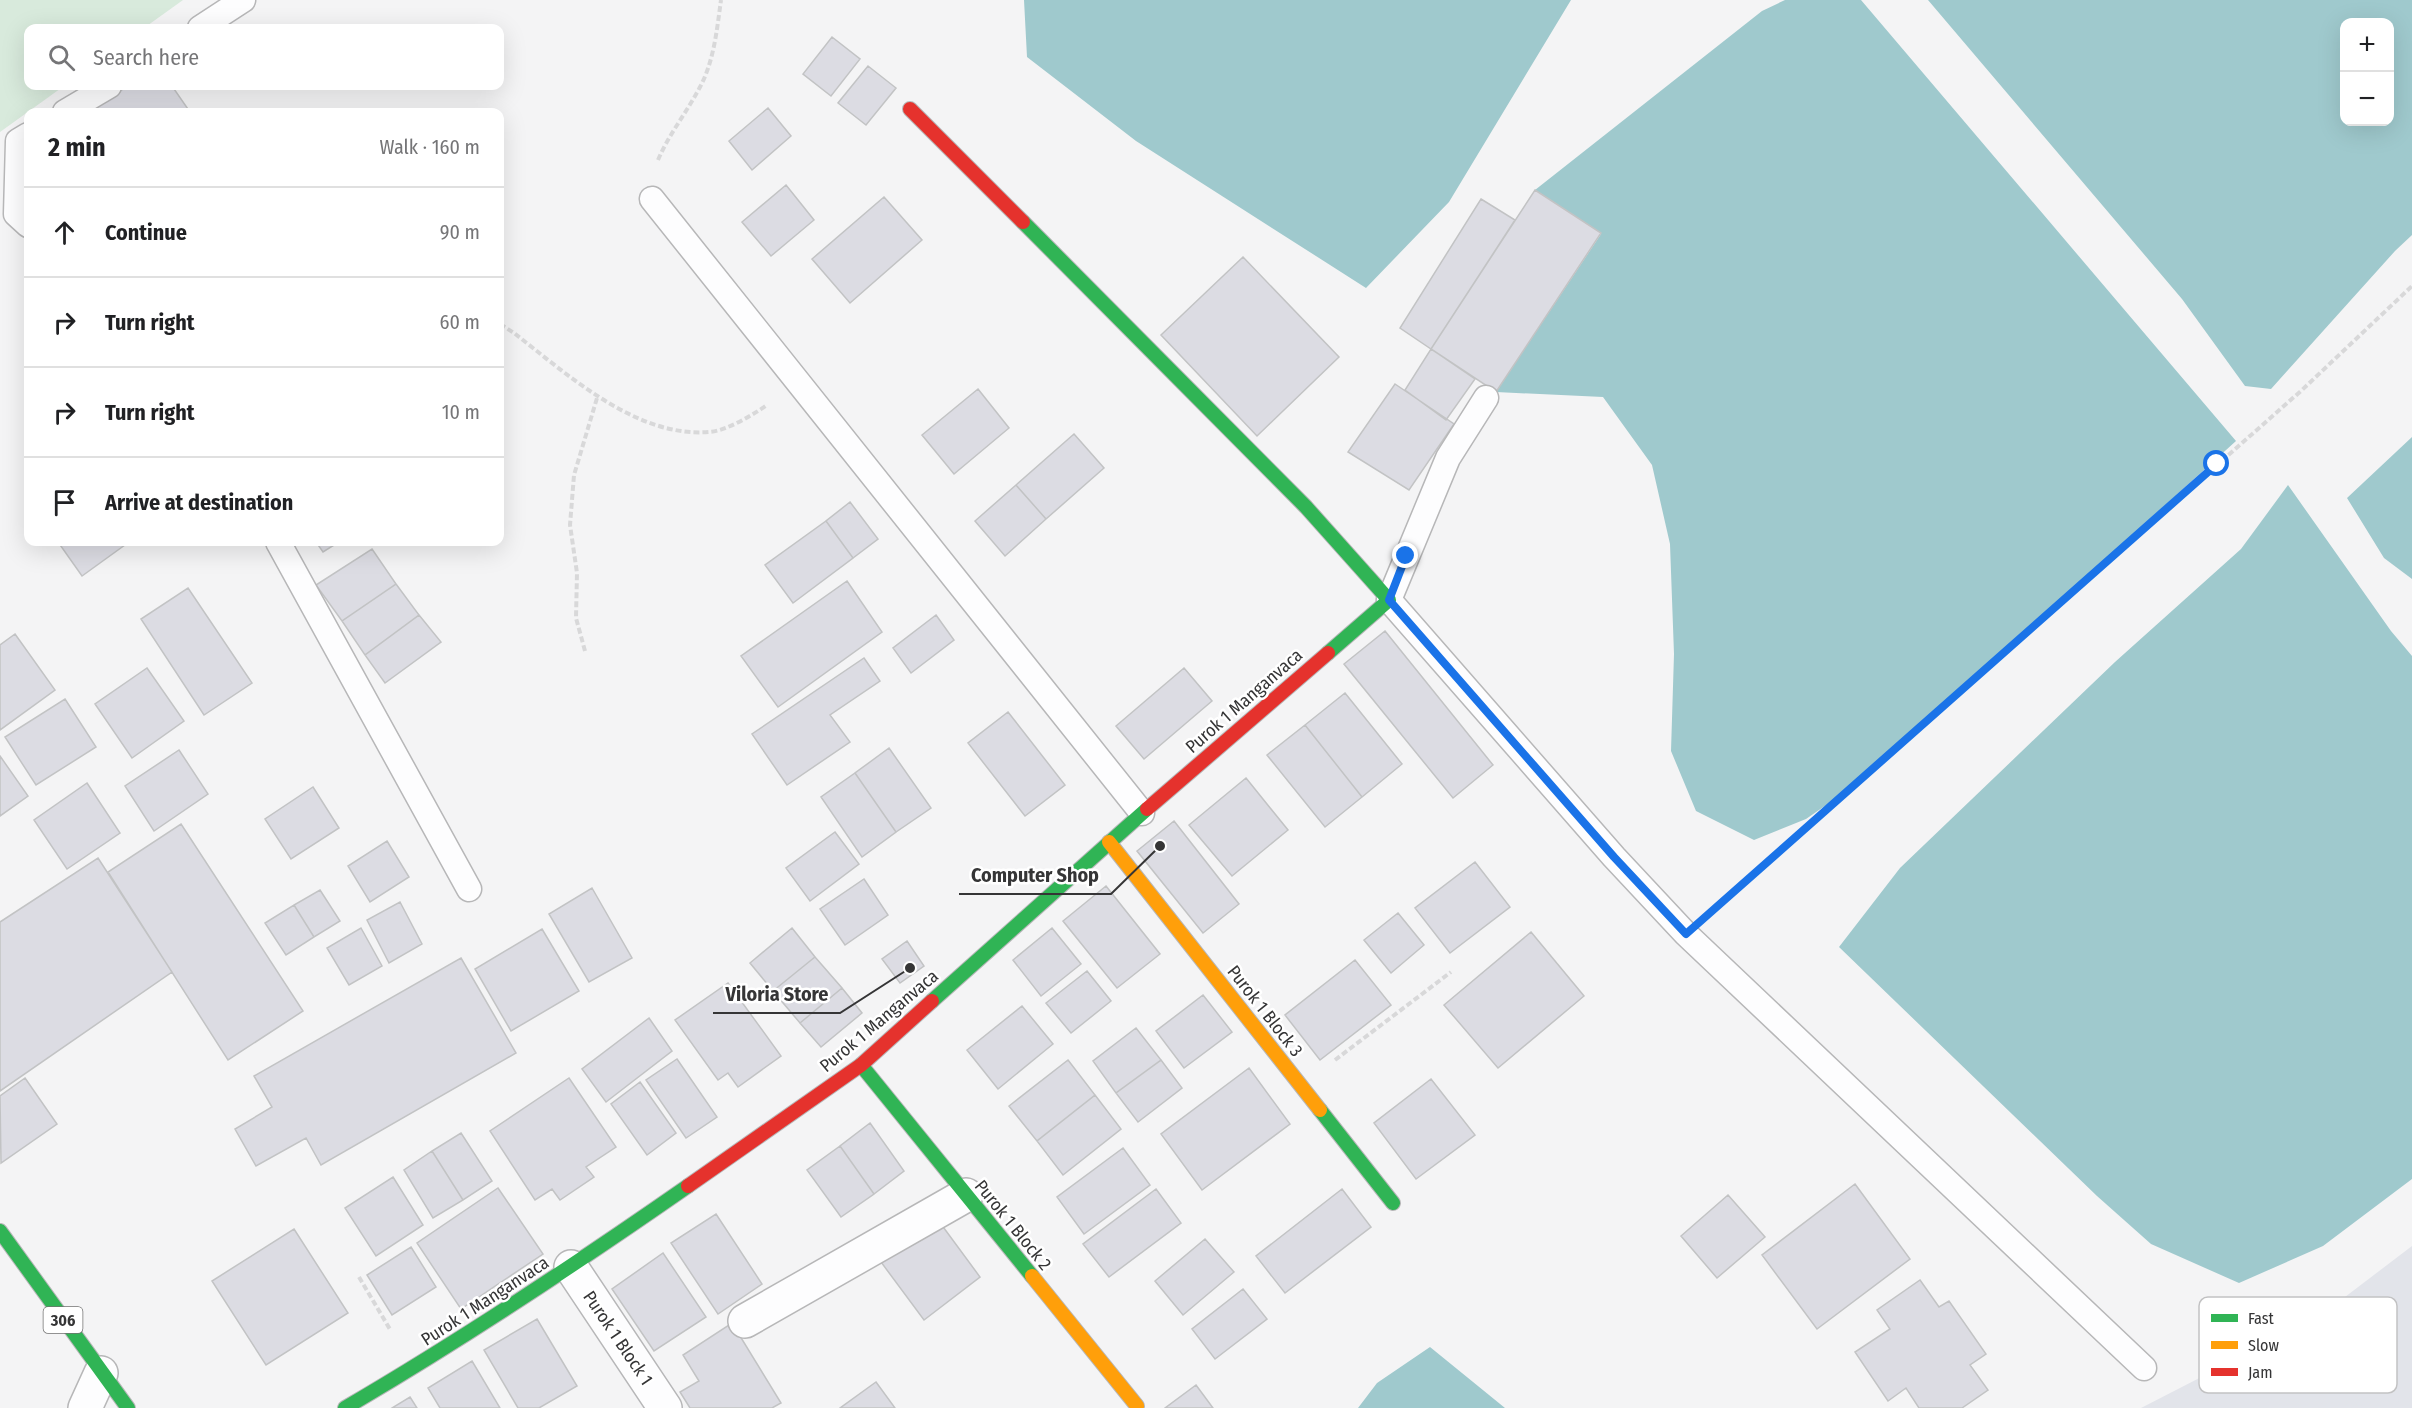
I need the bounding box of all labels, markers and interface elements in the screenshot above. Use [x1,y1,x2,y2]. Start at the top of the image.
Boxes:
map controls [2340,18,2394,126]
button: + [2340,18,2394,72]
search box [24,24,504,90]
icon: search [45,41,78,74]
text: Search here [93,44,199,71]
button: − [2340,72,2394,126]
text: 2 min [48,132,106,163]
text: Walk · 160 m [380,135,480,159]
icon: ahead [48,216,81,249]
text: Continue [105,219,187,246]
text: 90 m [440,220,480,244]
icon: right [48,306,81,339]
text: Turn right [105,309,194,336]
text: 60 m [440,310,480,334]
icon: right [48,396,81,429]
text: Turn right [105,399,194,426]
text: 10 m [442,400,480,424]
route start [2203,450,2229,476]
icon: arrive [48,486,81,519]
text: Arrive at destination [105,489,293,516]
route end [1392,542,1418,568]
street label: Purok 1 Manganvaca [1181,644,1307,758]
callout: Computer Shop [959,856,1111,894]
text: Computer Shop [971,863,1099,887]
street label: Purok 1 Block 3 [1222,961,1308,1061]
street label: Purok 1 Manganvaca [815,965,943,1077]
callout: Viloria Store [713,975,840,1013]
text: Viloria Store [725,982,828,1006]
street label: Purok 1 Block 2 [970,1175,1056,1275]
street label: Purok 1 Manganvaca [417,1251,553,1350]
street label: Purok 1 Block 1 [578,1287,658,1389]
legend [2199,1297,2397,1393]
road number: 306 [44,1307,82,1333]
text: Fast [2248,1309,2275,1328]
text: Slow [2248,1336,2279,1355]
text: Jam [2248,1363,2273,1382]

